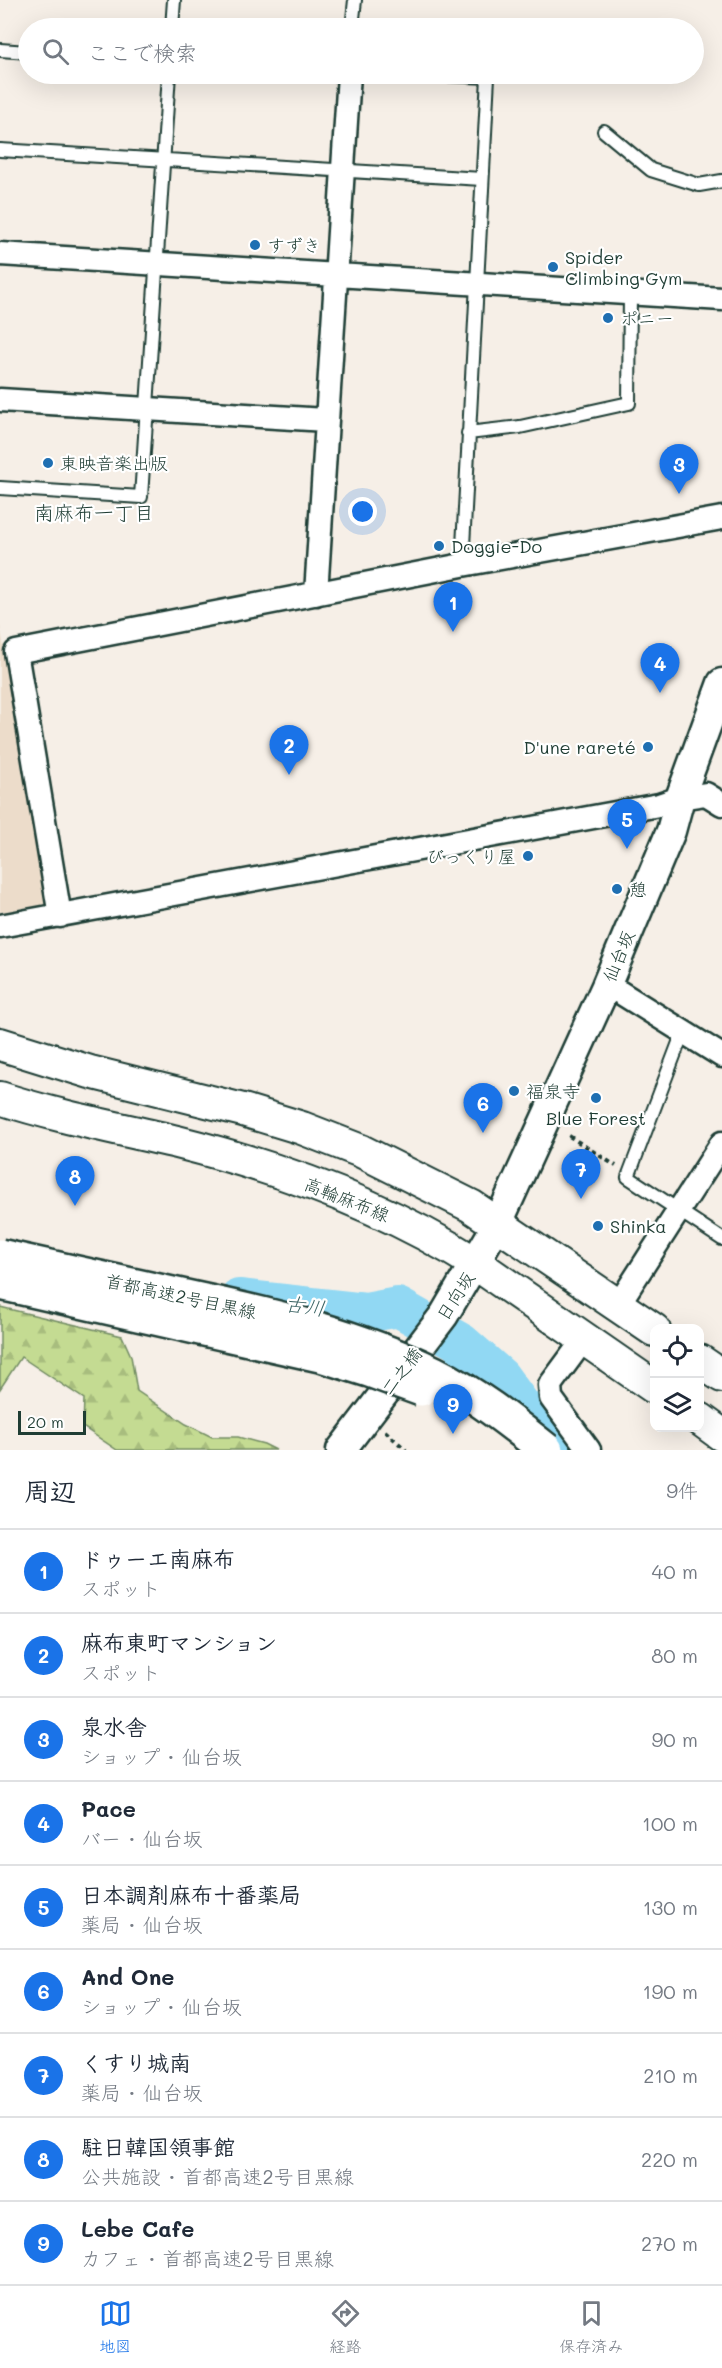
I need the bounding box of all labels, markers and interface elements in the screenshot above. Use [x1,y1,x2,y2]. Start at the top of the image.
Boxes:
search box [18,18,704,84]
icon: search [39,35,72,68]
text: ここで検索 [87,38,197,67]
place label: すずき [267,233,321,257]
marker: すずき [248,238,262,252]
place label: Spider Climbing Gym [565,245,682,290]
marker: Spider Climbing Gym [546,260,560,274]
place label: ポニー [620,306,674,330]
marker: ポニー [601,311,615,325]
pin: 3 [660,444,698,494]
place label: 東映音楽出版 [60,451,168,475]
marker: 東映音楽出版 [41,456,55,470]
your location [348,497,377,526]
district label: 南麻布一丁目 [34,499,154,525]
place label: Doggie-Do [451,534,543,558]
marker: Doggie-Do [432,539,446,553]
pin: 1 [434,582,472,632]
pin: 4 [640,644,680,693]
pin: 2 [270,726,308,775]
place label: D'une rareté [523,735,636,759]
marker: D'une rareté [641,740,655,754]
pin: 5 [608,800,646,849]
place label: びっくり屋 [426,844,516,868]
marker: びっくり屋 [521,849,535,863]
place label: 憩 [629,877,647,901]
marker: 憩 [610,882,624,896]
street label: 仙台坂 [596,926,640,986]
place label: 福泉寺 [526,1079,580,1103]
pin: 6 [464,1084,502,1133]
marker: 福泉寺 [507,1084,521,1098]
marker: Blue Forest [589,1091,603,1105]
place label: Blue Forest [546,1106,646,1130]
pin: 7 [562,1150,600,1199]
pin: 8 [56,1156,94,1206]
street label: 高輪麻布線 [301,1171,393,1227]
place label: Shinka [610,1214,667,1238]
marker: Shinka [591,1219,605,1233]
street label: 日向坂 [430,1267,480,1325]
street label: 首都高速2号目黒線 [103,1268,259,1324]
water label: 古川 [283,1289,327,1321]
map controls [650,1324,704,1432]
button: locate [650,1324,704,1378]
street label: 二之橋 [375,1342,427,1400]
button: layers [650,1378,704,1432]
pin: 9 [434,1384,472,1434]
scale bar [18,1408,86,1436]
text: 20 m [27,1411,64,1432]
text: 周辺 [24,1474,76,1508]
text: 9件 [666,1477,698,1503]
text: ドゥーエ南麻布 [81,1544,235,1573]
text: 1 [39,1558,48,1584]
text: 40 m [652,1558,698,1584]
text: スポット [81,1575,161,1601]
text: 麻布東町マンション [81,1628,277,1657]
text: 2 [38,1642,49,1668]
text: 80 m [651,1642,698,1668]
text: スポット [81,1659,161,1685]
text: 泉水舎 [81,1712,147,1741]
text: 3 [38,1726,50,1752]
text: 90 m [652,1726,698,1752]
text: ショップ · 仙台坂 [81,1743,242,1769]
text: Pace [81,1794,136,1823]
text: 4 [37,1810,50,1836]
text: 100 m [642,1810,698,1836]
text: バー · 仙台坂 [81,1825,203,1851]
text: 日本調剤麻布十番薬局 [81,1880,301,1909]
text: 5 [38,1894,49,1920]
text: 130 m [643,1894,698,1920]
text: 薬局 · 仙台坂 [81,1911,203,1937]
text: And One [81,1962,174,1991]
text: 6 [37,1978,50,2004]
text: 190 m [643,1978,698,2004]
text: ショップ · 仙台坂 [81,1993,242,2019]
text: くすり城南 [81,2048,191,2077]
text: 7 [38,2062,49,2088]
text: 210 m [643,2062,698,2088]
text: 薬局 · 仙台坂 [81,2079,203,2105]
text: 駐日韓国領事館 [81,2132,235,2161]
text: 8 [37,2146,50,2172]
text: 220 m [641,2146,698,2172]
text: 公共施設 · 首都高速2号目黒線 [81,2163,354,2189]
text: Lebe Cafe [81,2214,194,2243]
text: 9 [37,2230,50,2256]
text: 270 m [641,2230,698,2256]
text: カフェ · 首都高速2号目黒線 [81,2245,334,2271]
tab: 地図 [99,2297,132,2357]
tab: 経路 [329,2297,362,2357]
tab: 保存済み [559,2297,623,2357]

